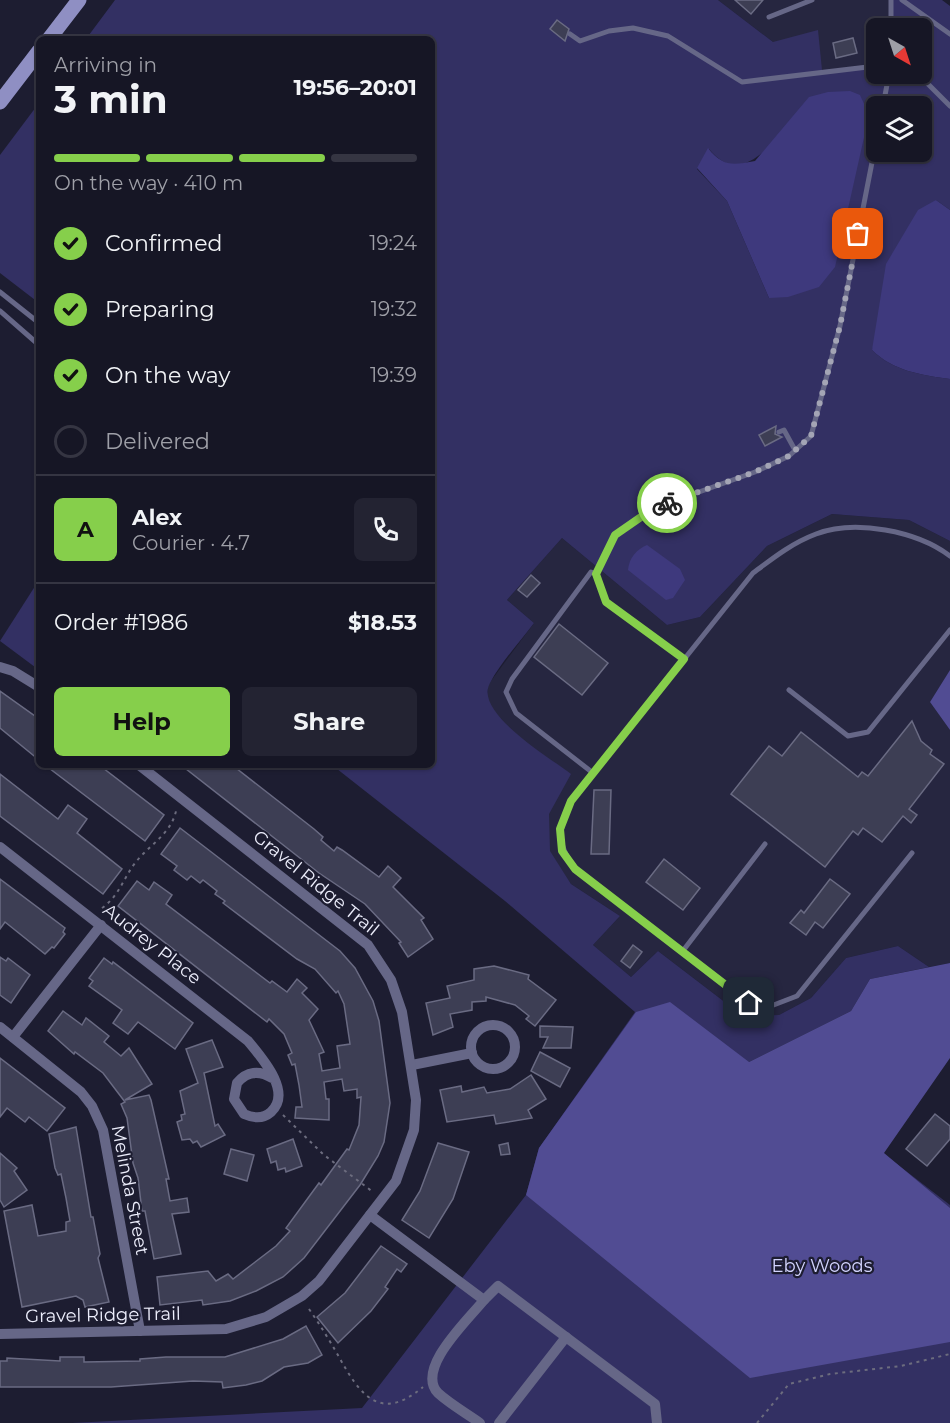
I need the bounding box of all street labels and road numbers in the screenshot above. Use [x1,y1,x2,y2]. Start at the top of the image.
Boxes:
street label: Gravel Ridge Trail [249,825,383,941]
street label: Audrey Place [99,899,206,989]
street label: Melinda Street [107,1123,153,1257]
street label: Gravel Ridge Trail [25,1303,181,1327]

